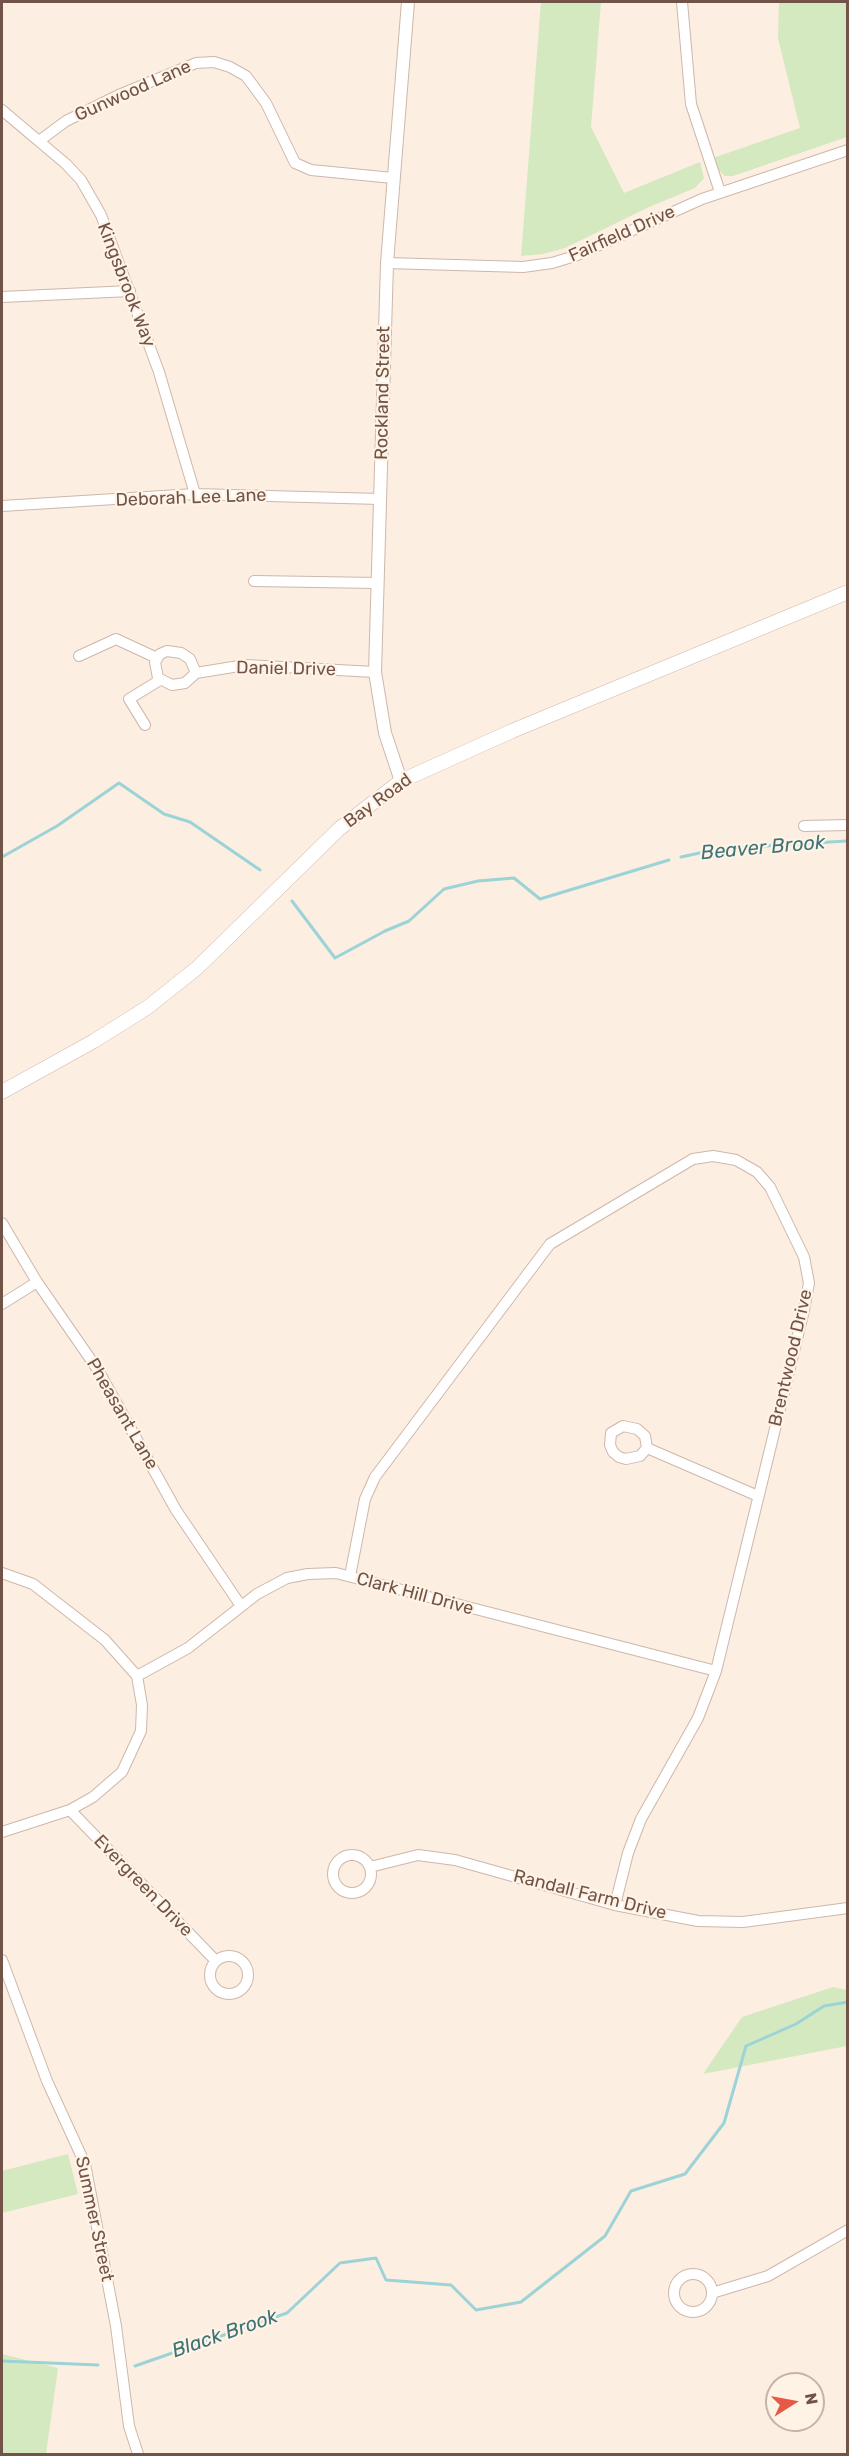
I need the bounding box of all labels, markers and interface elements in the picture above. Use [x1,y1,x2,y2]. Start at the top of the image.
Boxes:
street label: Gunwood Lane [72,56,194,126]
street label: Fairfield Drive [566,201,678,267]
street label: Kingsbrook Way [92,220,160,350]
street label: Rockland Street [371,326,395,460]
street label: Deborah Lee Lane [115,485,267,511]
street label: Daniel Drive [236,657,336,681]
street label: Bay Road [340,769,416,833]
water label: Beaver Brook [700,831,826,865]
street label: Brentwood Drive [765,1287,817,1429]
street label: Pheasant Lane [81,1355,163,1473]
street label: Clark Hill Drive [354,1568,476,1620]
street label: Evergreen Drive [89,1831,197,1941]
street label: Randall Farm Drive [511,1866,669,1924]
street label: Summer Street [70,2154,118,2284]
water label: Black Brook [169,2305,281,2363]
north arrow [765,2372,825,2432]
text: N [801,2391,822,2406]

